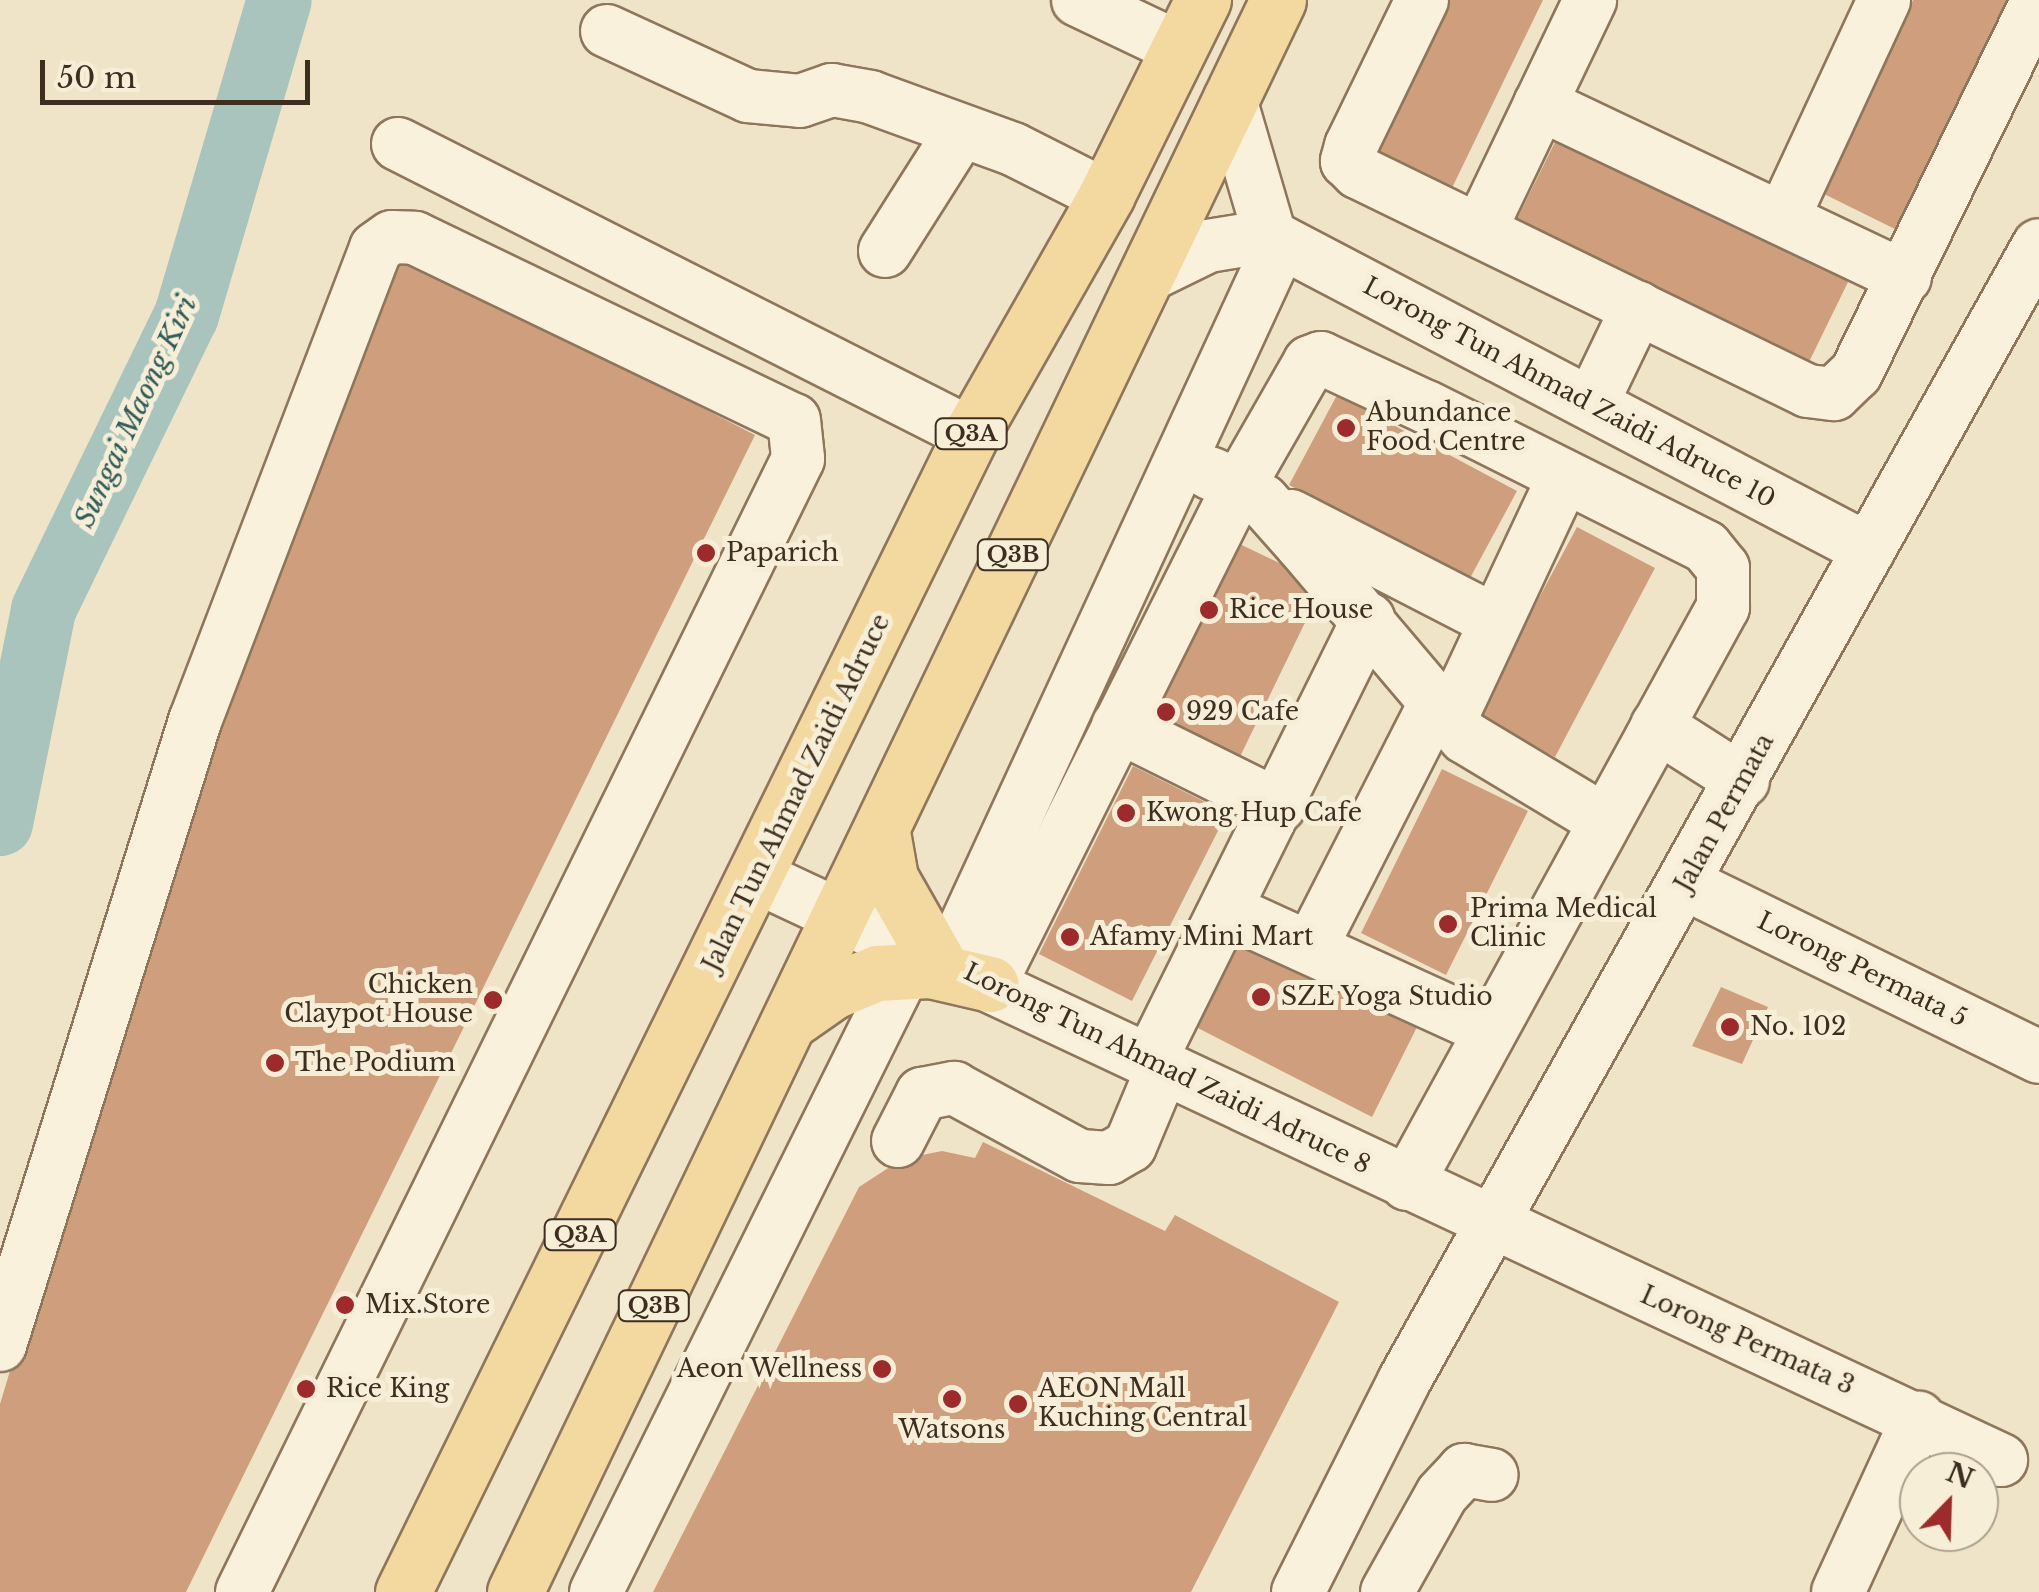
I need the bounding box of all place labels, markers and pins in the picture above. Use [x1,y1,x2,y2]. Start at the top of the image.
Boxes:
place label: Abundance Food Centre [1366,399,1525,458]
marker: Abundance Food Centre [1335,417,1357,439]
place label: Paparich [726,538,839,568]
marker: Paparich [695,542,717,564]
place label: Rice House [1229,595,1373,625]
marker: Rice House [1198,599,1220,621]
place label: 929 Cafe [1186,697,1299,727]
marker: 929 Cafe [1155,701,1177,723]
place label: Kwong Hup Cafe [1146,798,1362,828]
marker: Kwong Hup Cafe [1115,802,1137,824]
place label: Prima Medical Clinic [1470,895,1657,954]
marker: Prima Medical Clinic [1435,911,1461,937]
place label: Afamy Mini Mart [1090,922,1314,952]
marker: Afamy Mini Mart [1059,926,1081,948]
place label: Chicken Claypot House [284,971,473,1030]
place label: SZE Yoga Studio [1281,982,1494,1012]
marker: SZE Yoga Studio [1250,986,1272,1008]
marker: Chicken Claypot House [482,989,504,1011]
place label: No. 102 [1750,1012,1846,1042]
marker: No. 102 [1719,1016,1741,1038]
place label: The Podium [295,1048,456,1078]
marker: The Podium [264,1052,286,1074]
place label: Mix.Store [365,1290,490,1320]
marker: Mix.Store [334,1294,356,1316]
place label: Aeon Wellness [676,1354,862,1384]
marker: Aeon Wellness [871,1358,893,1380]
place label: Rice King [326,1374,449,1404]
place label: AEON Mall Kuching Central [1038,1375,1247,1434]
marker: Rice King [295,1378,317,1400]
marker: Watsons [941,1388,963,1410]
marker: AEON Mall Kuching Central [1007,1393,1029,1415]
place label: Watsons [899,1415,1005,1445]

